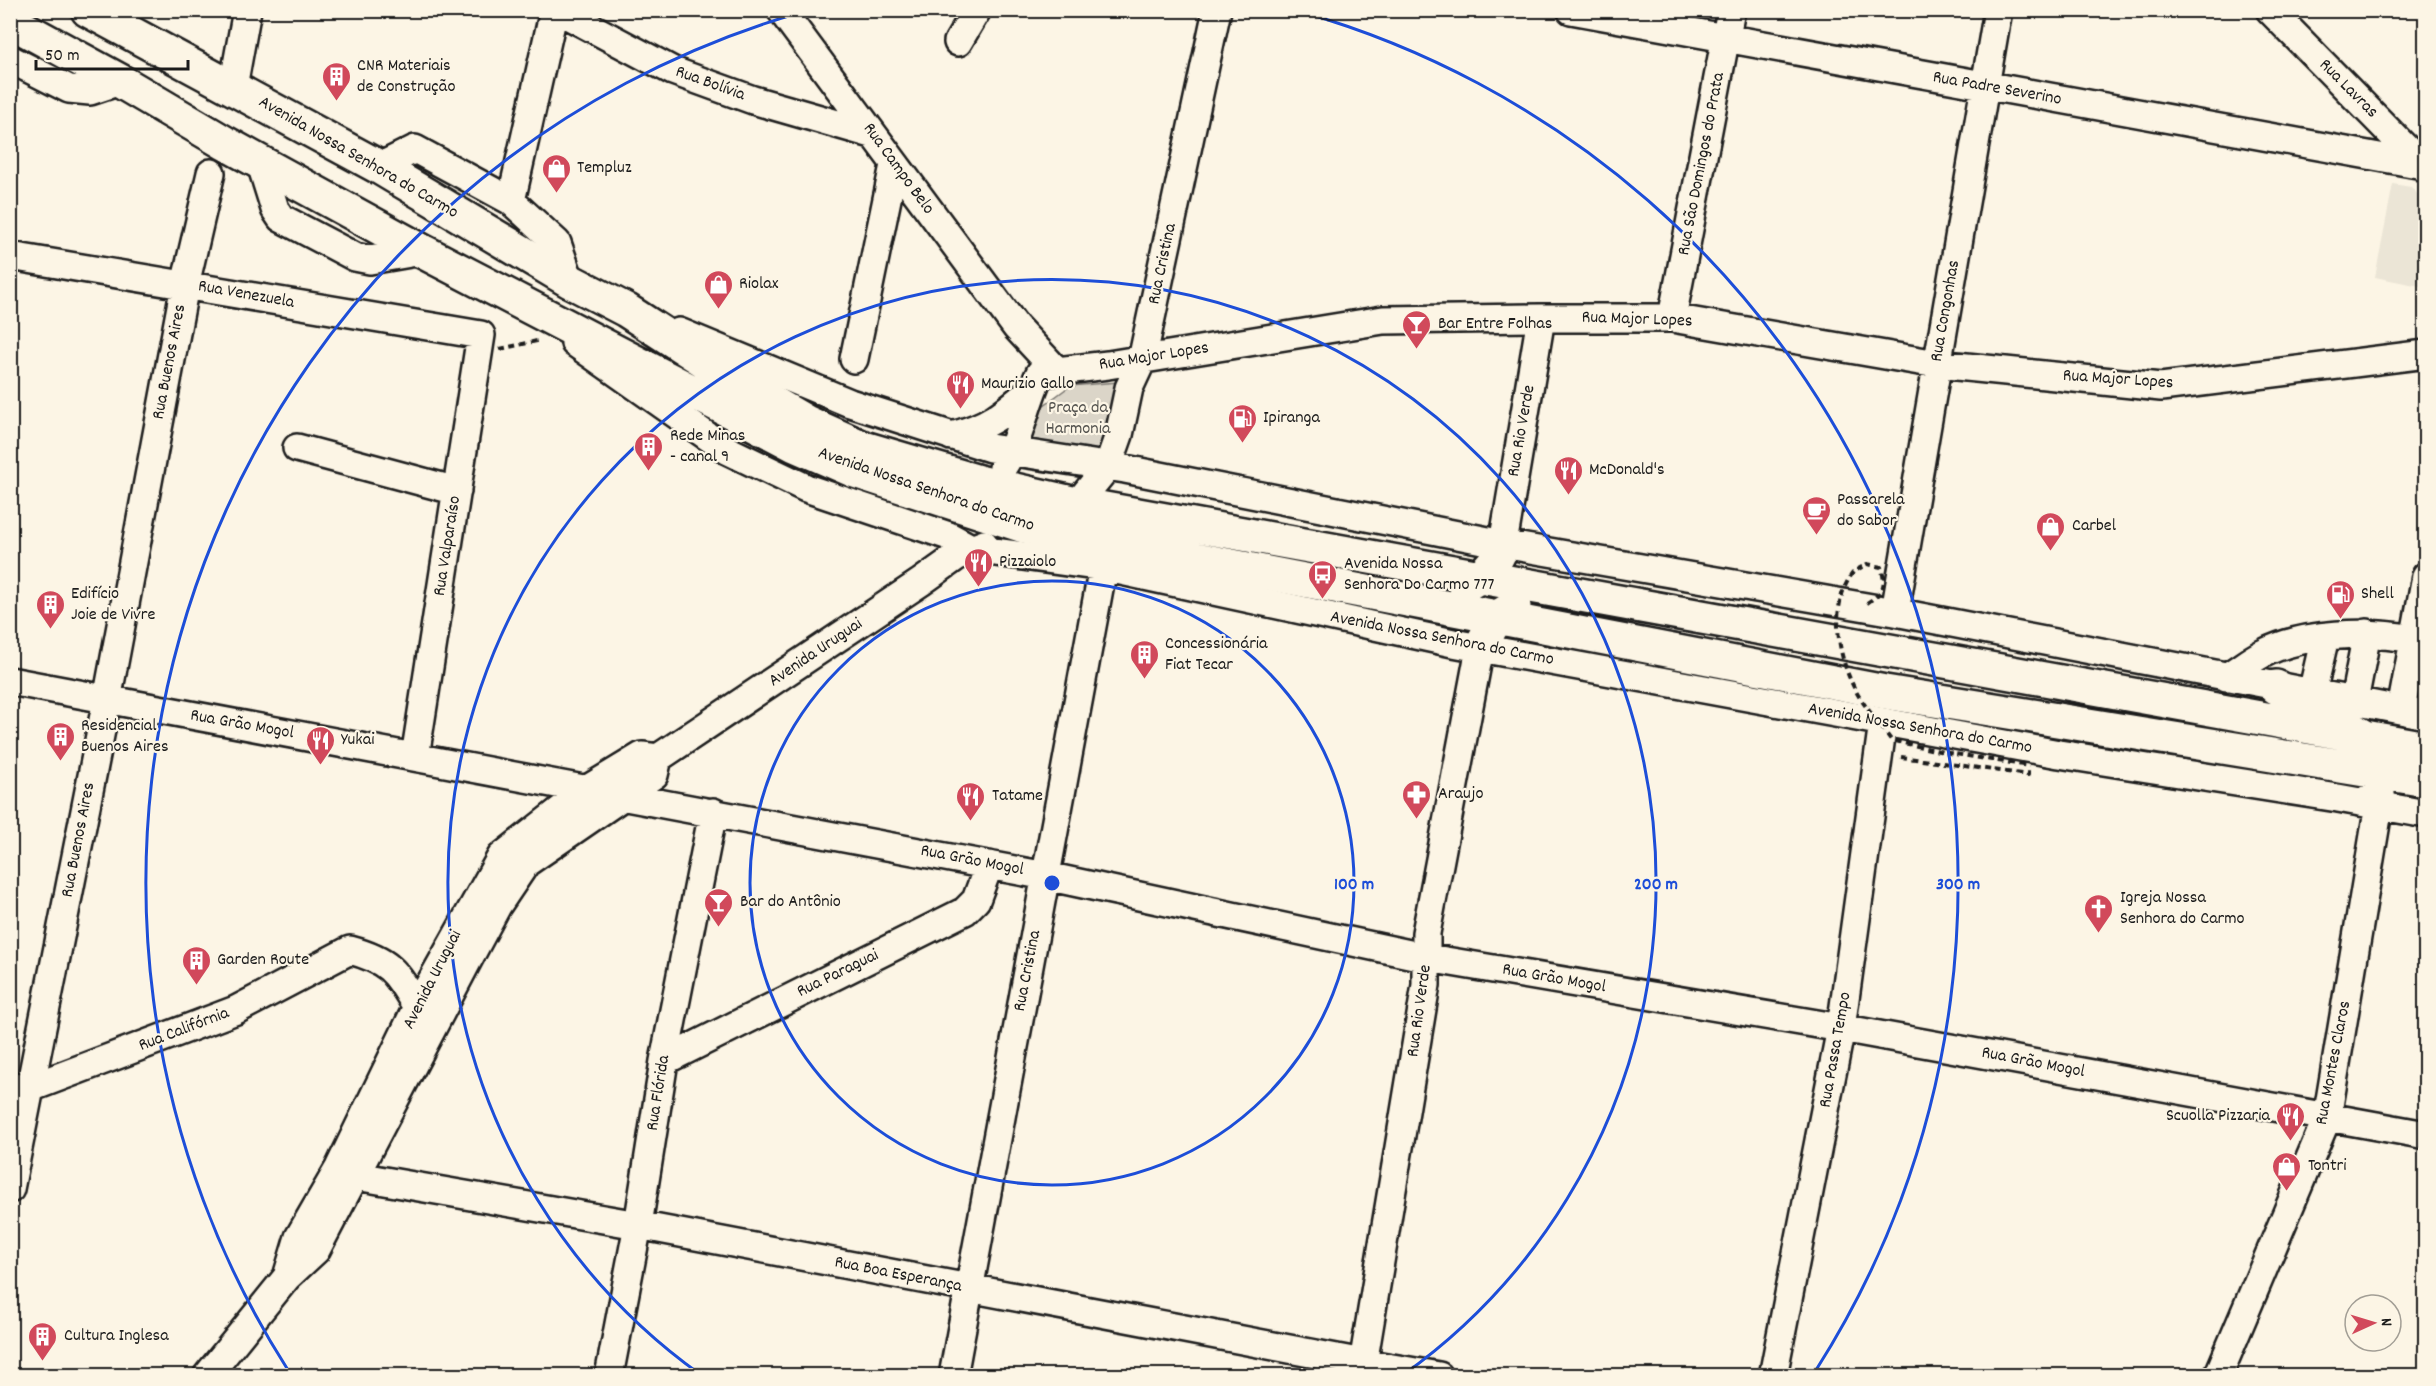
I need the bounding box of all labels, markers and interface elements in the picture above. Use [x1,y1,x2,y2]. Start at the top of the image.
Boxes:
scale bar [36,33,188,71]
text: 50 m [45,44,80,69]
place label: CNR Materiais de Construção [357,54,456,100]
street label: Rua Lavras [2313,54,2383,124]
building icon: CNR Materiais de Construção [320,60,352,102]
street label: Rua Bolívia [672,60,749,108]
street label: Rua Padre Severino [1931,65,2063,113]
street label: Rua São Domingos do Prata [1672,70,1732,258]
street label: Avenida Nossa Senhora do Carmo [253,90,463,226]
street label: Rua Campo Belo [856,118,940,220]
shop icon: Templuz [540,152,572,194]
place label: Templuz [577,156,632,181]
street label: Rua Cristina [1142,221,1184,307]
street label: Rua Congonhas [1925,258,1967,364]
shop icon: Riolax [702,268,734,310]
place label: Riolax [739,272,779,297]
street label: Rua Venezuela [196,274,297,316]
street label: Rua Buenos Aires [147,302,193,422]
street label: Rua Major Lopes [1581,306,1693,334]
bar icon: Bar Entre Folhas [1401,308,1433,350]
place label: Bar Entre Folhas [1438,312,1552,337]
street label: Rua Major Lopes [1097,336,1211,378]
street label: Rua Major Lopes [2062,364,2174,396]
restaurant icon: Maurizio Gallo [944,368,976,410]
place label: Maurizio Gallo [981,372,1074,397]
street label: Rua Rio Verde [1502,383,1542,479]
park label: Praça da Harmonia [1046,396,1111,442]
fuel station icon: Ipiranga [1226,402,1258,444]
place label: Ipiranga [1263,406,1320,431]
place label: Rede Minas - canal 9 [670,424,745,470]
building icon: Rede Minas - canal 9 [633,430,665,472]
street label: Avenida Nossa Senhora do Carmo [815,441,1037,539]
restaurant icon: McDonald's [1552,454,1584,496]
place label: McDonald's [1589,458,1665,483]
place label: Passarela do Sabor [1837,488,1905,534]
street label: Rua Valparaíso [428,494,468,598]
cafe icon: Passarela do Sabor [1800,494,1832,536]
shop icon: Carbel [2035,510,2067,552]
place label: Carbel [2072,514,2117,539]
restaurant icon: Pizzaiolo [962,546,994,588]
place label: Pizzaiolo [999,550,1056,575]
place label: Avenida Nossa Senhora Do Carmo 777 [1344,552,1494,598]
bus stop icon: Avenida Nossa Senhora Do Carmo 777 [1307,558,1339,600]
fuel station icon: Shell [2324,578,2356,620]
place label: Edifício Joie de Vivre [71,582,156,628]
place label: Shell [2361,582,2394,607]
building icon: Edifício Joie de Vivre [34,588,66,630]
street label: Avenida Nossa Senhora do Carmo [1328,605,1556,673]
street label: Avenida Uruguai [764,612,868,694]
place label: Concessionária Fiat Tecar [1165,632,1268,678]
building icon: Concessionária Fiat Tecar [1128,638,1160,680]
street label: Avenida Nossa Senhora do Carmo [1806,697,2034,761]
street label: Rua Grão Mogol [188,704,296,747]
place label: Residencial Buenos Aires [81,714,169,760]
building icon: Residencial Buenos Aires [44,720,76,762]
restaurant icon: Yukai [304,724,336,766]
place label: Yukai [341,728,374,753]
pharmacy icon: Araujo [1401,778,1433,820]
street label: Rua Buenos Aires [56,780,102,900]
restaurant icon: Tatame [955,780,987,822]
place label: Araujo [1438,782,1483,807]
place label: Tatame [992,784,1043,809]
street label: Rua Grão Mogol [918,839,1026,883]
centre of rings [1042,873,1062,893]
text: 100 m [1334,873,1374,898]
text: 200 m [1634,873,1678,898]
text: 300 m [1936,873,1980,898]
bar icon: Bar do Antônio [703,886,735,928]
place label: Igreja Nossa Senhora do Carmo [2120,886,2245,932]
place label: Bar do Antônio [740,890,841,915]
church icon: Igreja Nossa Senhora do Carmo [2083,892,2115,934]
street label: Avenida Uruguai [397,926,469,1034]
street label: Rua Cristina [1008,928,1048,1014]
street label: Rua Paraguai [793,943,883,1005]
building icon: Garden Route [180,944,212,986]
place label: Garden Route [217,948,309,973]
street label: Rua Grão Mogol [1500,958,1608,1001]
street label: Rua Rio Verde [1401,963,1439,1059]
street label: Rua Passa Tempo [1814,990,1858,1110]
street label: Rua Montes Claros [2310,999,2358,1127]
street label: Rua Califórnia [135,1001,233,1059]
street label: Rua Grão Mogol [1979,1041,2087,1085]
street label: Rua Flórida [641,1053,677,1133]
restaurant icon: Scuolla Pizzaria [2275,1100,2307,1142]
place label: Scuolla Pizzaria [2166,1104,2271,1129]
shop icon: Tontri [2271,1150,2303,1192]
place label: Tontri [2308,1154,2347,1179]
street label: Rua Boa Esperança [832,1250,964,1300]
north arrow [2343,1293,2403,1353]
text: N [2374,1317,2397,1327]
building icon: Cultura Inglesa [27,1320,59,1362]
place label: Cultura Inglesa [64,1324,169,1349]

